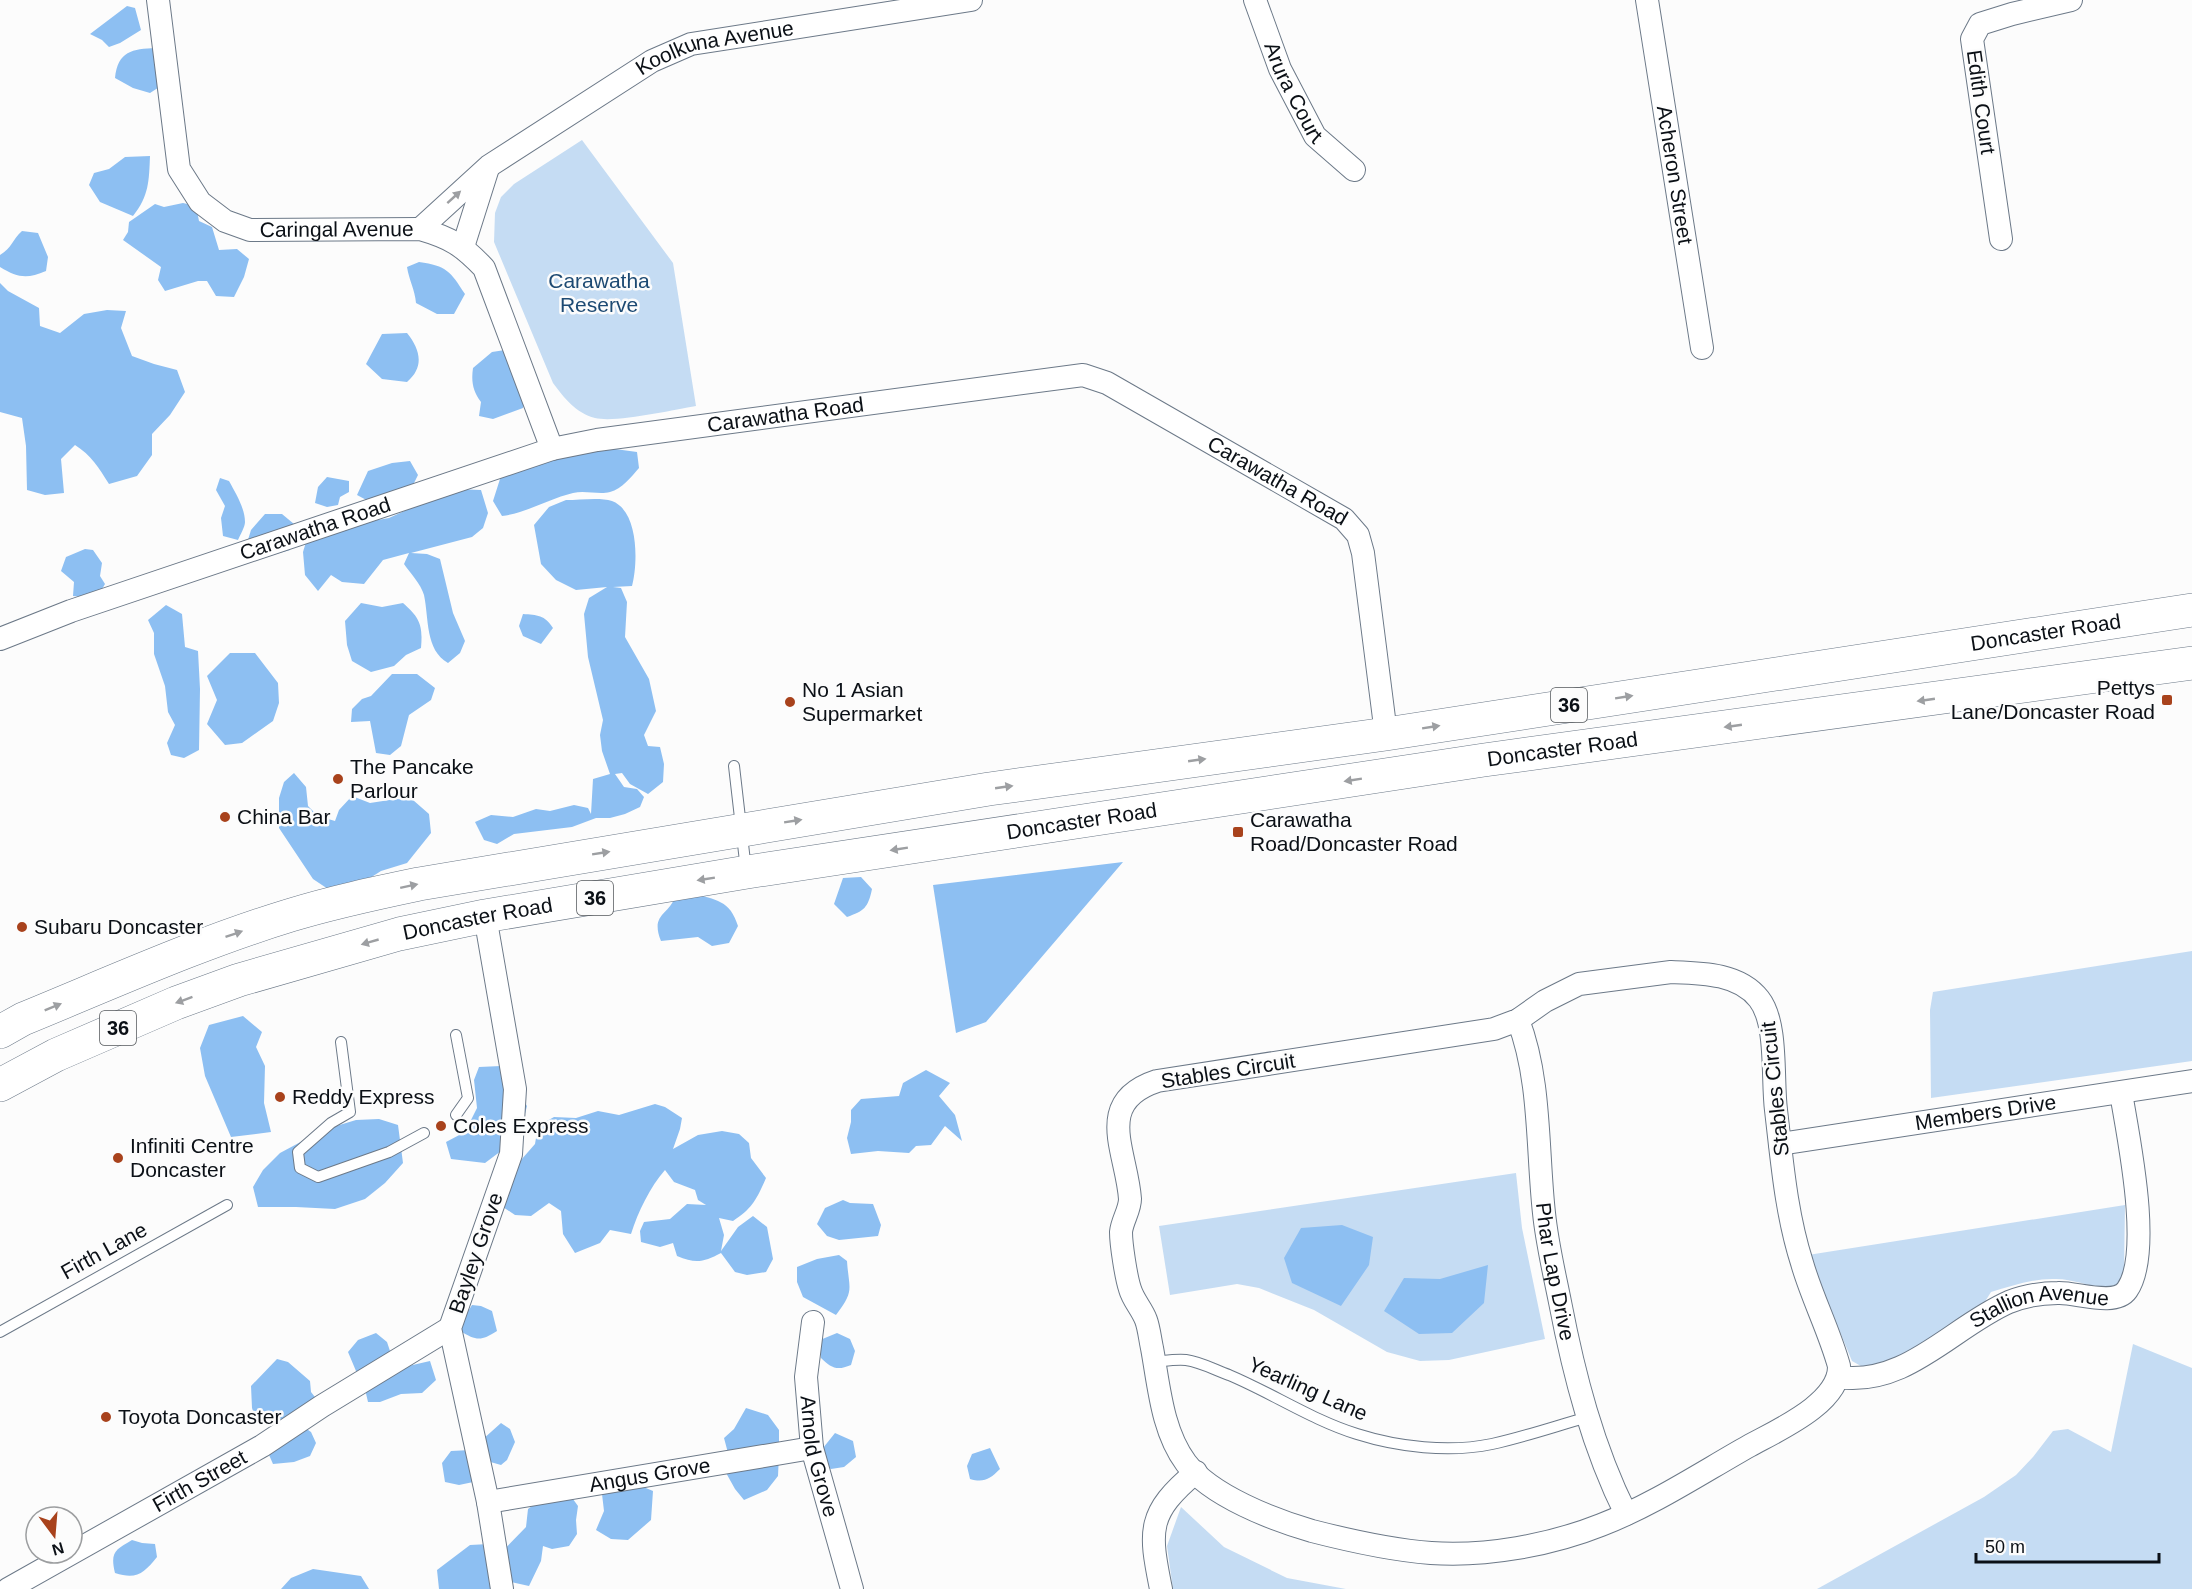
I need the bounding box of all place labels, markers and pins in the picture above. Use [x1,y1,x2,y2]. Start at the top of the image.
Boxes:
place label: Pettys Lane/Doncaster Road [1951,676,2155,723]
place label: No 1 Asian Supermarket [802,678,922,725]
marker: Pettys Lane/Doncaster Road [2160,693,2174,707]
marker: No 1 Asian Supermarket [783,695,797,709]
place label: The Pancake Parlour [350,755,474,802]
marker: The Pancake Parlour [331,772,345,786]
place label: China Bar [237,805,330,828]
place label: Carawatha Road/Doncaster Road [1250,808,1458,855]
marker: China Bar [218,810,232,824]
marker: Carawatha Road/Doncaster Road [1231,825,1245,839]
place label: Subaru Doncaster [34,915,203,938]
marker: Subaru Doncaster [15,920,29,934]
place label: Reddy Express [292,1085,434,1108]
marker: Reddy Express [273,1090,287,1104]
place label: Coles Express [453,1114,588,1137]
marker: Coles Express [434,1119,448,1133]
place label: Infiniti Centre Doncaster [130,1134,254,1181]
marker: Infiniti Centre Doncaster [111,1151,125,1165]
place label: Toyota Doncaster [118,1405,281,1428]
marker: Toyota Doncaster [99,1410,113,1424]

